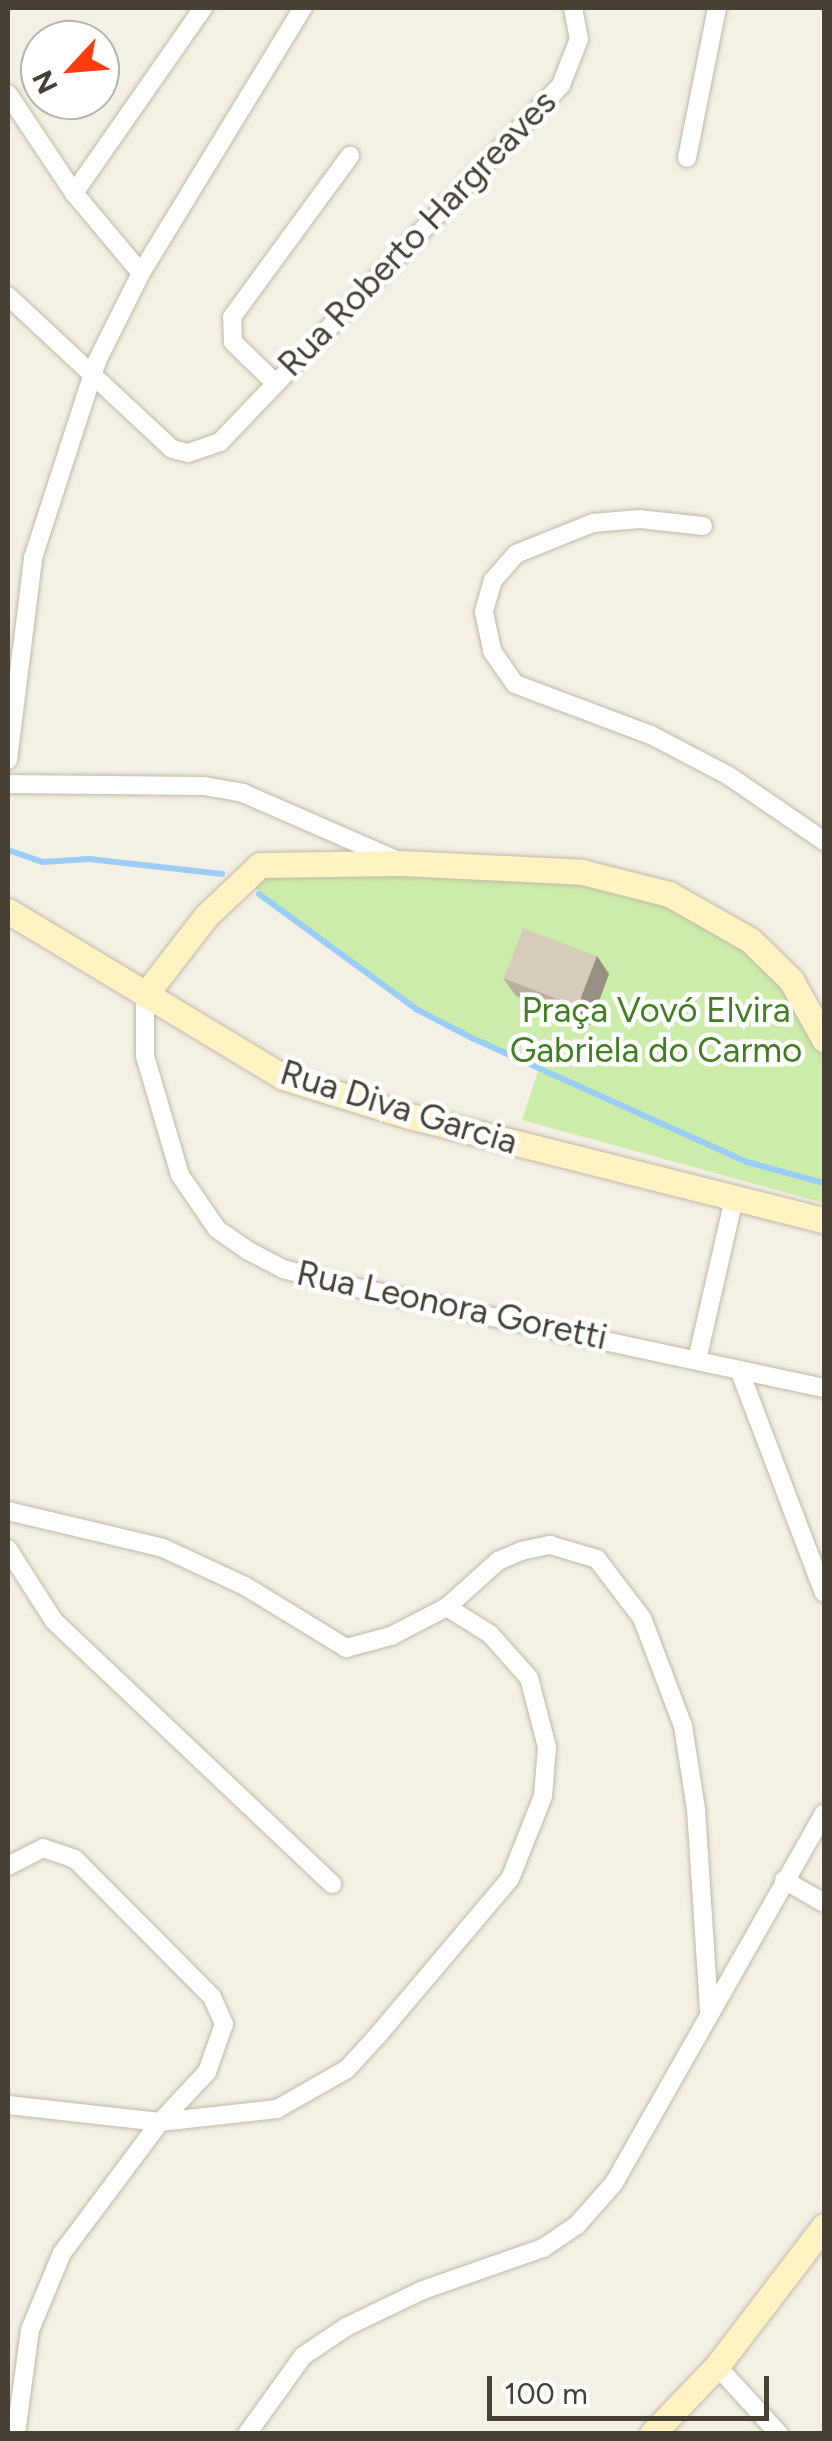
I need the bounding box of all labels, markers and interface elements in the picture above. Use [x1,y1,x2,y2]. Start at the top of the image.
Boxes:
north arrow [20,20,120,120]
text: N [25,65,65,99]
street label: Rua Roberto Hargreaves [269,81,565,385]
park label: Praça Vovó Elvira Gabriela do Carmo [510,989,802,1071]
street label: Rua Diva Garcia [275,1051,523,1163]
street label: Rua Leonora Goretti [293,1252,611,1358]
scale bar [492,2356,774,2418]
text: 100 m [504,2375,588,2412]

